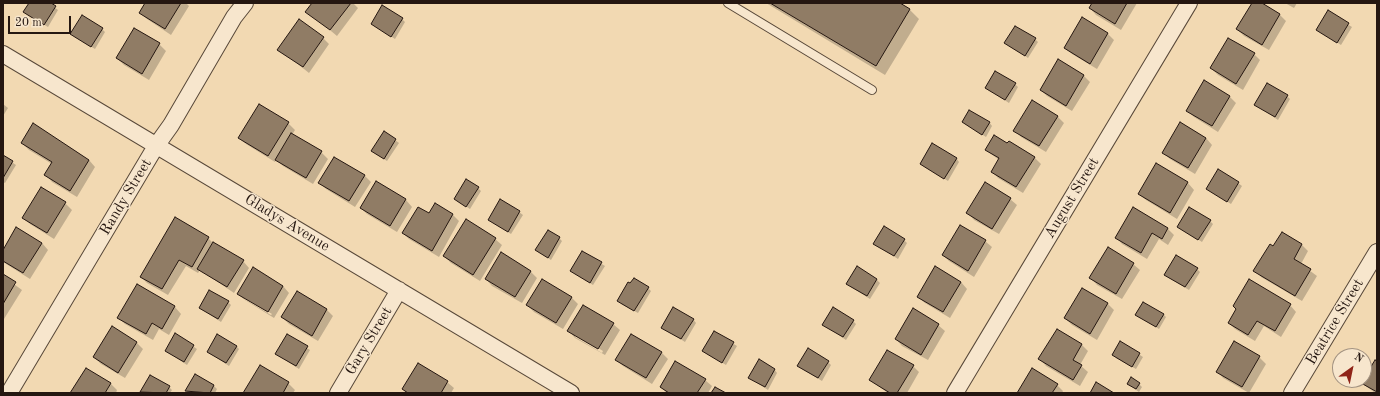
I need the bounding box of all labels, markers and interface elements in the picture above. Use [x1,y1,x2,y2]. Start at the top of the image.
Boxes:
scale bar [10,8,73,34]
text: 20 m [15,17,42,29]
street label: August Street [1041,154,1103,242]
street label: Randy Street [96,156,156,238]
street label: Gladys Avenue [241,190,333,256]
street label: Beatrice Street [1302,276,1368,368]
street label: Gary Street [342,304,396,378]
north arrow [1332,348,1372,388]
text: N [1352,351,1365,365]

